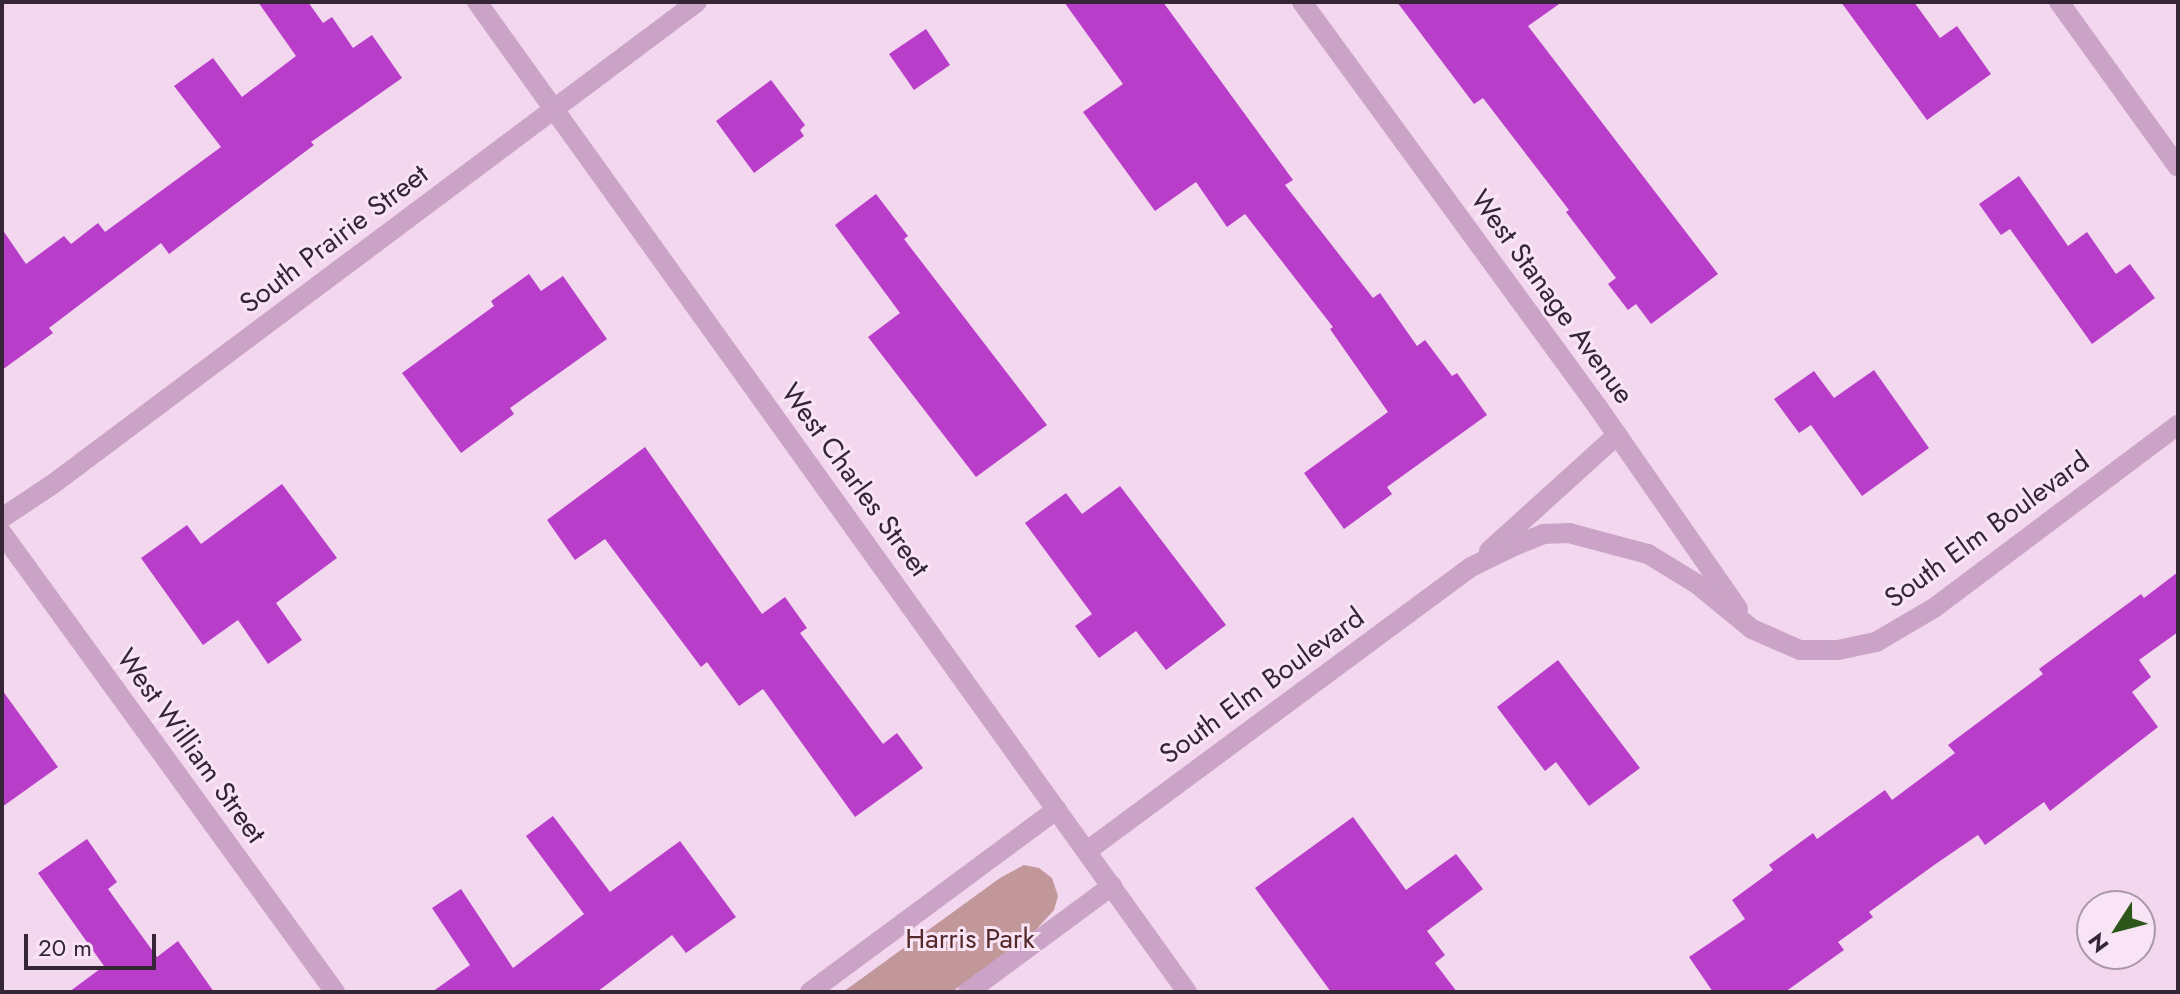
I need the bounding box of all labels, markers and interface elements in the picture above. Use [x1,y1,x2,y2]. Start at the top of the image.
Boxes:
street label: South Prairie Street [233,157,435,321]
street label: West Stanage Avenue [1463,184,1641,410]
street label: West Charles Street [774,377,936,583]
street label: South Elm Boulevard [1878,445,2096,615]
street label: South Elm Boulevard [1153,601,1371,771]
street label: West William Street [109,642,273,850]
north arrow [2076,890,2156,970]
scale bar [28,918,160,968]
park label: Harris Park [905,922,1035,956]
text: N [2080,926,2116,959]
text: 20 m [38,930,92,965]

